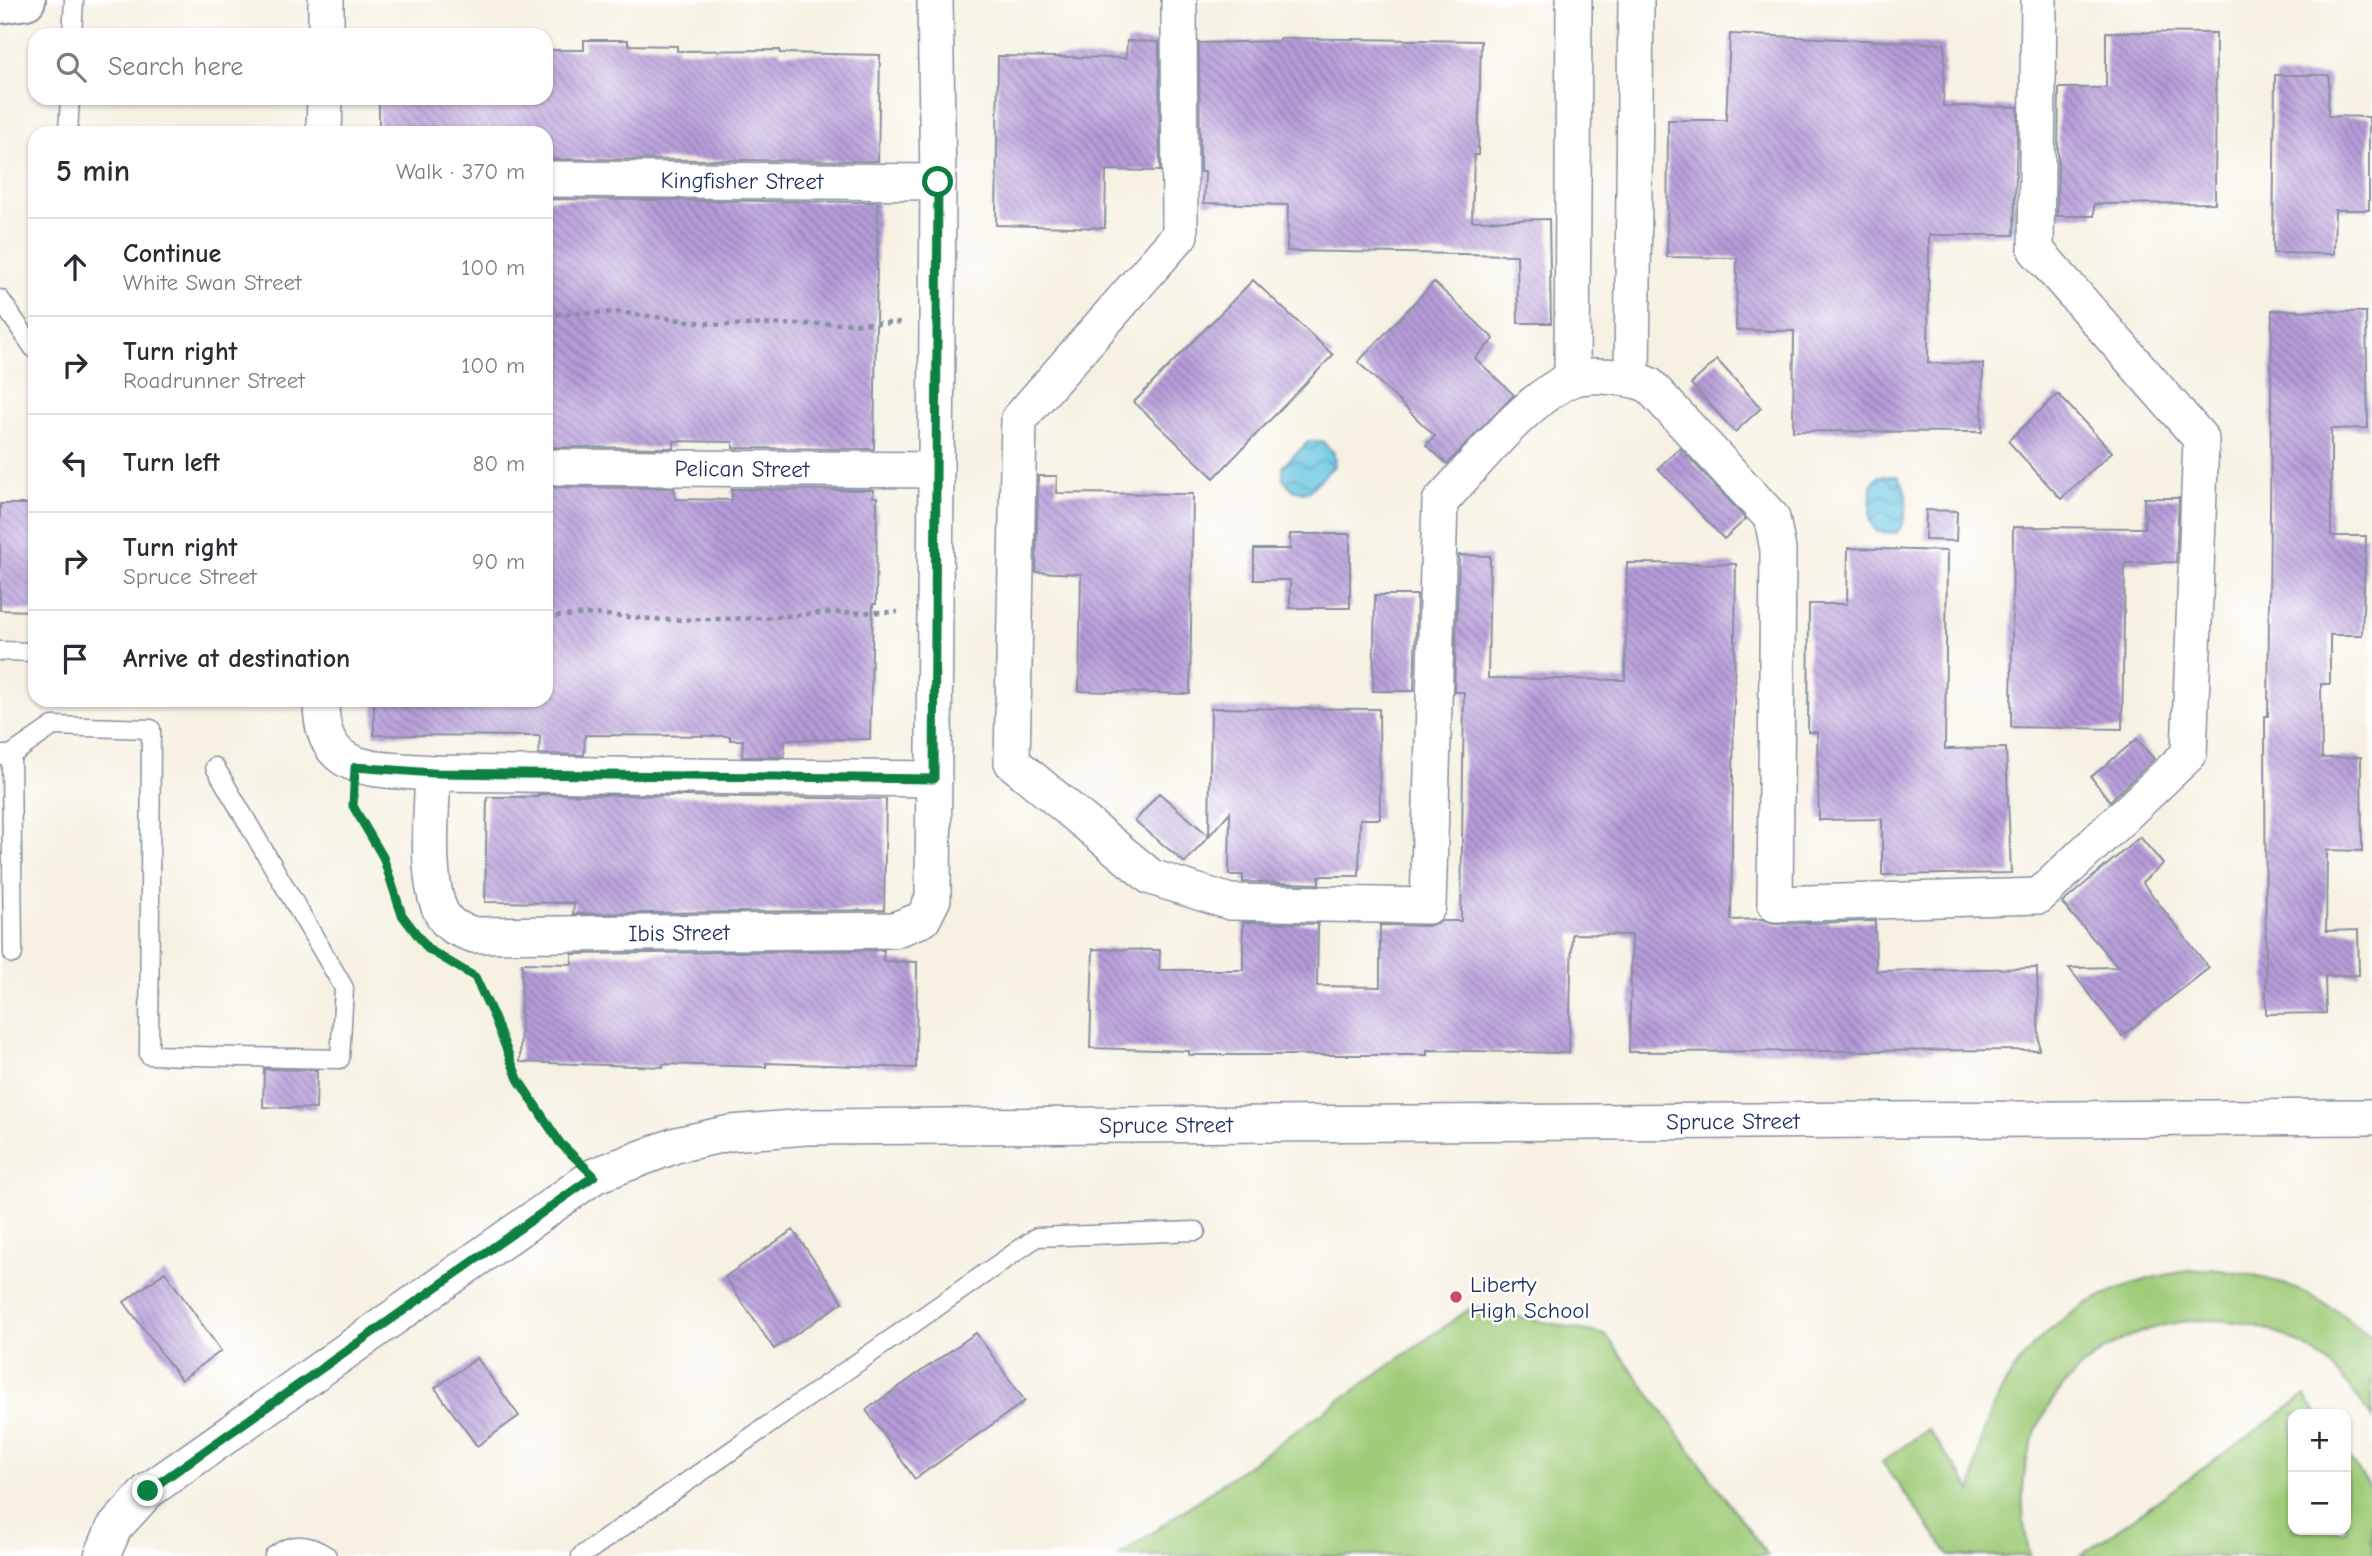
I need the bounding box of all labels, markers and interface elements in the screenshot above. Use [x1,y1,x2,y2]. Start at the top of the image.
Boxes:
search box [28,28,553,105]
icon: search [52,48,90,86]
text: Search here [108,52,243,82]
text: 5 min [56,154,130,189]
text: Walk · 370 m [396,158,525,185]
street label: Kingfisher Street [661,166,825,195]
route start [922,166,953,197]
text: Continue [123,239,221,269]
icon: ahead [56,248,94,286]
text: 100 m [461,254,525,281]
text: White Swan Street [123,269,302,296]
text: Turn right [123,337,237,367]
icon: right [56,346,94,384]
text: 100 m [461,352,525,379]
text: Roadrunner Street [123,367,305,394]
icon: left [56,444,94,482]
text: Turn left [123,448,220,478]
text: 80 m [472,450,525,477]
street label: Pelican Street [675,454,811,483]
text: Turn right [123,533,237,563]
icon: right [56,542,94,580]
text: 90 m [472,548,525,575]
text: Spruce Street [123,563,257,590]
icon: arrive [56,640,94,678]
text: Arrive at destination [123,644,350,674]
street label: Ibis Street [628,918,731,947]
street label: Spruce Street [1666,1107,1801,1135]
street label: Spruce Street [1099,1111,1234,1139]
place label: Liberty High School [1470,1271,1590,1324]
marker: Liberty High School [1448,1289,1464,1305]
map controls [2288,1409,2351,1535]
button: + [2288,1409,2351,1472]
button: − [2288,1472,2351,1535]
route end [132,1475,163,1506]

